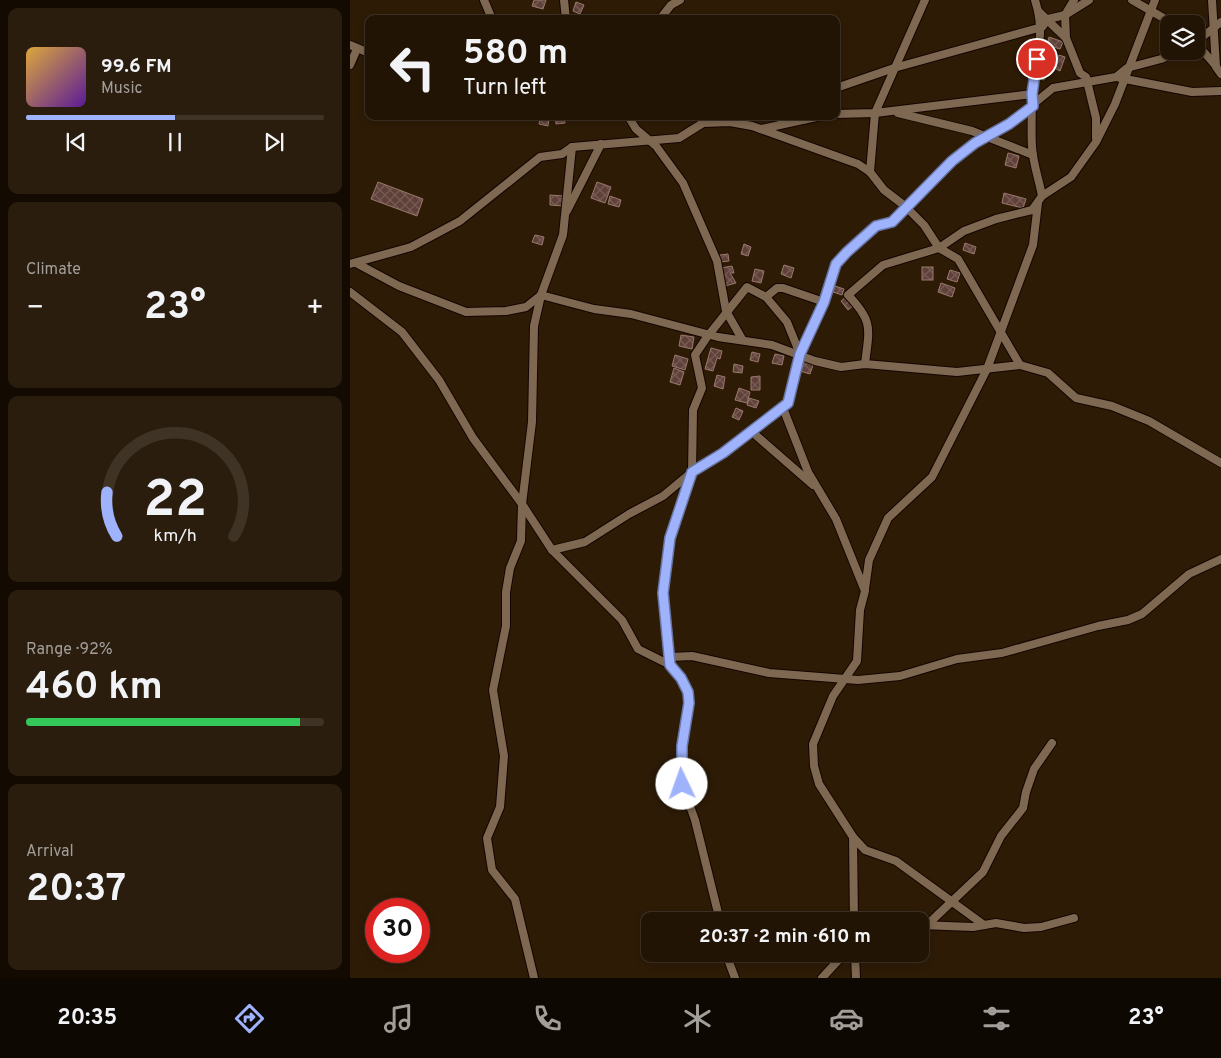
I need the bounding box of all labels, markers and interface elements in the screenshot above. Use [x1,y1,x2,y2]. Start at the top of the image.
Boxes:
map controls [1160,15,1205,60]
button: layers [1160,15,1205,60]
text: 580 m [463,32,568,76]
icon: left [380,35,445,100]
pin [1016,38,1058,80]
icon: arrive [1023,45,1051,73]
text: 99.6 FM [101,55,172,79]
text: Turn left [463,75,546,102]
text: Music [101,79,142,99]
icon: previous [62,128,90,156]
icon: pause [161,128,189,156]
icon: next [260,128,288,156]
text: Climate [26,260,81,280]
text: 23° [144,284,206,333]
text: − [26,291,44,327]
text: + [306,291,324,327]
text: 22 [143,469,207,535]
text: km/h [153,525,197,548]
text: Range · 92% [26,640,113,660]
text: 460 km [26,664,163,713]
position arrow [655,757,707,809]
text: Arrival [26,842,74,862]
text: 20:37 [26,866,126,915]
speed limit sign: 30 [365,898,430,963]
text: 20:37 · 2 min · 610 m [699,925,871,949]
icon: directions [232,1001,267,1036]
icon: music [381,1001,416,1036]
icon: phone [530,1001,565,1036]
icon: climate [680,1001,715,1036]
icon: car [829,1001,864,1036]
icon: filters [979,1001,1014,1036]
text: 20:35 [57,1005,117,1032]
text: 23° [1128,1005,1164,1032]

